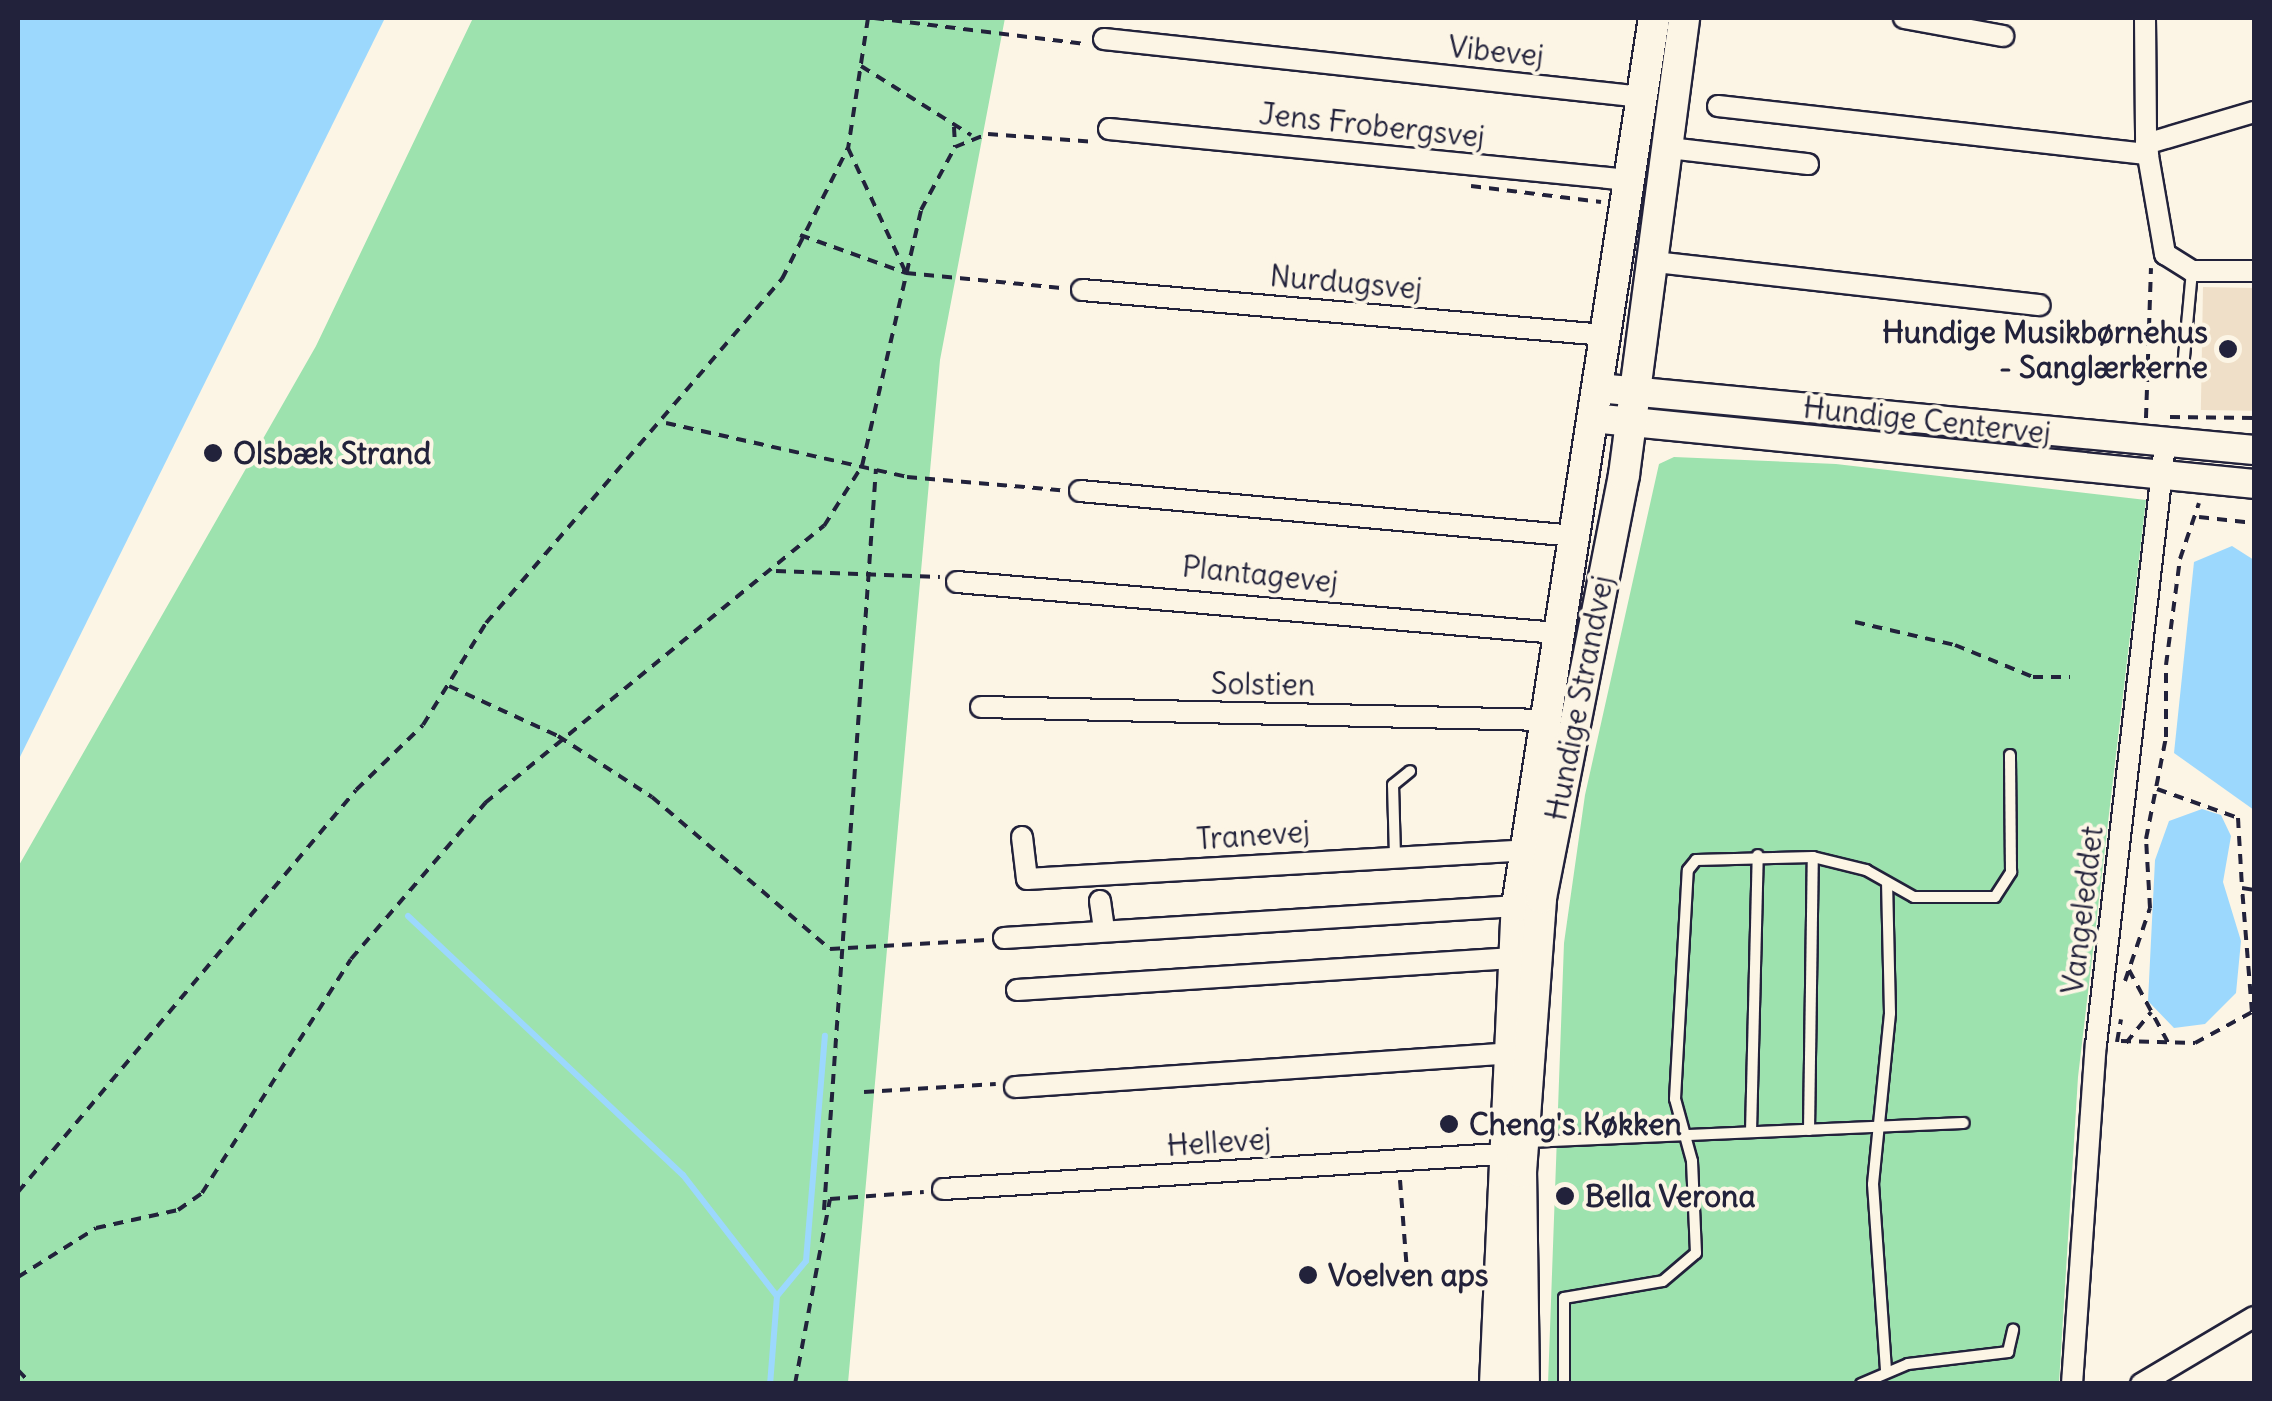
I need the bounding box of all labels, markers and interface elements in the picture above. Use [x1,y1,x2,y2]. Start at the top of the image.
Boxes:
street label: Vibevej [1447,28,1545,74]
street label: Jens Frobergsvej [1257,95,1487,155]
street label: Nurdugsvej [1268,257,1424,307]
place label: Hundige Musikbørnehus - Sanglærkerne [1882,314,2208,384]
marker: Hundige Musikbørnehus - Sanglærkerne [2217,338,2239,360]
street label: Hundige Centervej [1801,389,2053,451]
place label: Olsbæk Strand [233,435,431,471]
marker: Olsbæk Strand [202,442,224,464]
street label: Plantagevej [1180,548,1340,600]
street label: Hundige Strandvej [1538,573,1620,823]
street label: Solstien [1211,665,1315,703]
street label: Tranevej [1195,813,1311,857]
street label: Vangeleddet [2054,824,2110,996]
place label: Cheng's Køkken [1469,1106,1682,1142]
marker: Cheng's Køkken [1438,1113,1460,1135]
street label: Hellevej [1166,1120,1272,1164]
place label: Bella Verona [1585,1178,1756,1214]
marker: Bella Verona [1554,1185,1576,1207]
place label: Voelven aps [1328,1257,1488,1293]
marker: Voelven aps [1297,1264,1319,1286]

